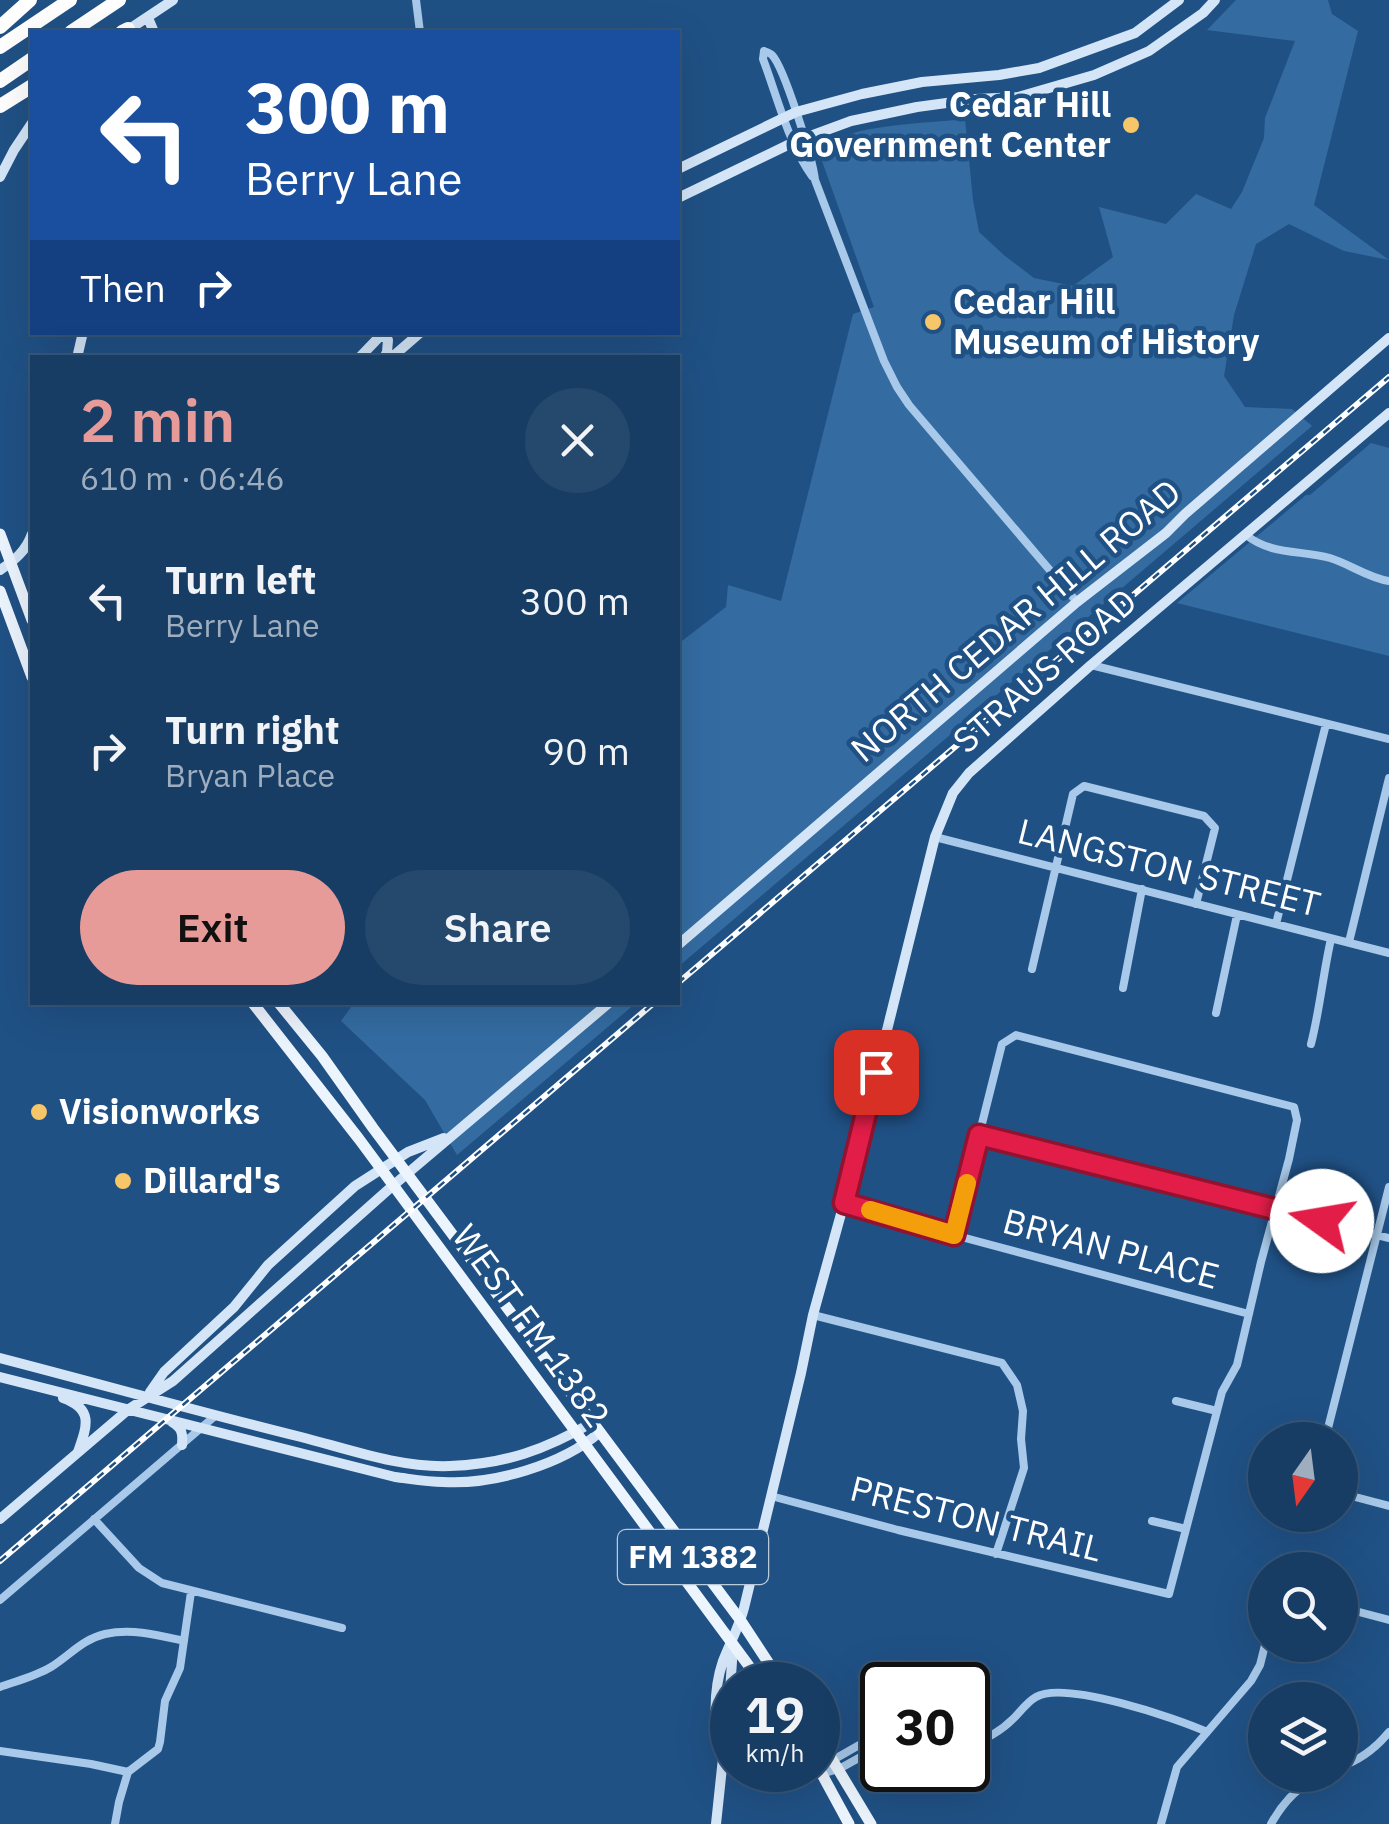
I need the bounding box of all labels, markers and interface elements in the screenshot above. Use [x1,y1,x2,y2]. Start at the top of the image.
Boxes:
text: 300 m [245,61,450,152]
icon: left [80,70,210,200]
place label: Cedar Hill Government Center [789,81,1111,167]
marker: Cedar Hill Government Center [1120,114,1142,136]
text: Berry Lane [245,149,462,207]
icon: right [186,260,241,315]
text: Then [80,263,166,312]
place label: Cedar Hill Museum of History [953,278,1260,364]
marker: Cedar Hill Museum of History [922,311,944,333]
text: 2 min [80,380,235,459]
button: close [525,388,630,493]
text: 610 m · 06:46 [80,457,285,499]
street label: NORTH CEDAR HILL ROAD [841,469,1190,772]
text: Turn left [165,555,316,604]
icon: left [80,573,135,628]
text: 300 m [519,576,630,625]
street label: STRAUS ROAD [943,578,1146,763]
text: Berry Lane [165,604,320,646]
text: Turn right [165,705,340,754]
icon: right [80,723,135,778]
text: 90 m [542,726,630,775]
text: Bryan Place [165,754,335,796]
street label: LANGSTON STREET [1013,807,1325,927]
button: Exit [80,870,345,985]
button: Share [365,870,630,985]
pin [834,1030,919,1115]
icon: arrive [849,1045,904,1100]
place label: Visionworks [59,1088,260,1134]
marker: Visionworks [28,1101,50,1123]
place label: Dillard's [143,1157,281,1203]
position arrow [1270,1169,1374,1273]
marker: Dillard's [112,1170,134,1192]
street label: BRYAN PLACE [998,1197,1224,1299]
street label: WEST FM 1382 [443,1215,621,1436]
north arrow [1248,1422,1358,1532]
map controls [1248,1422,1358,1792]
street label: PRESTON TRAIL [846,1465,1107,1571]
road number: FM 1382 [618,1530,768,1584]
button: search [1248,1552,1358,1662]
speed limit sign: 30 [860,1662,990,1792]
text: 19 [745,1682,805,1747]
button: layers [1248,1682,1358,1792]
text: km/h [746,1736,804,1769]

